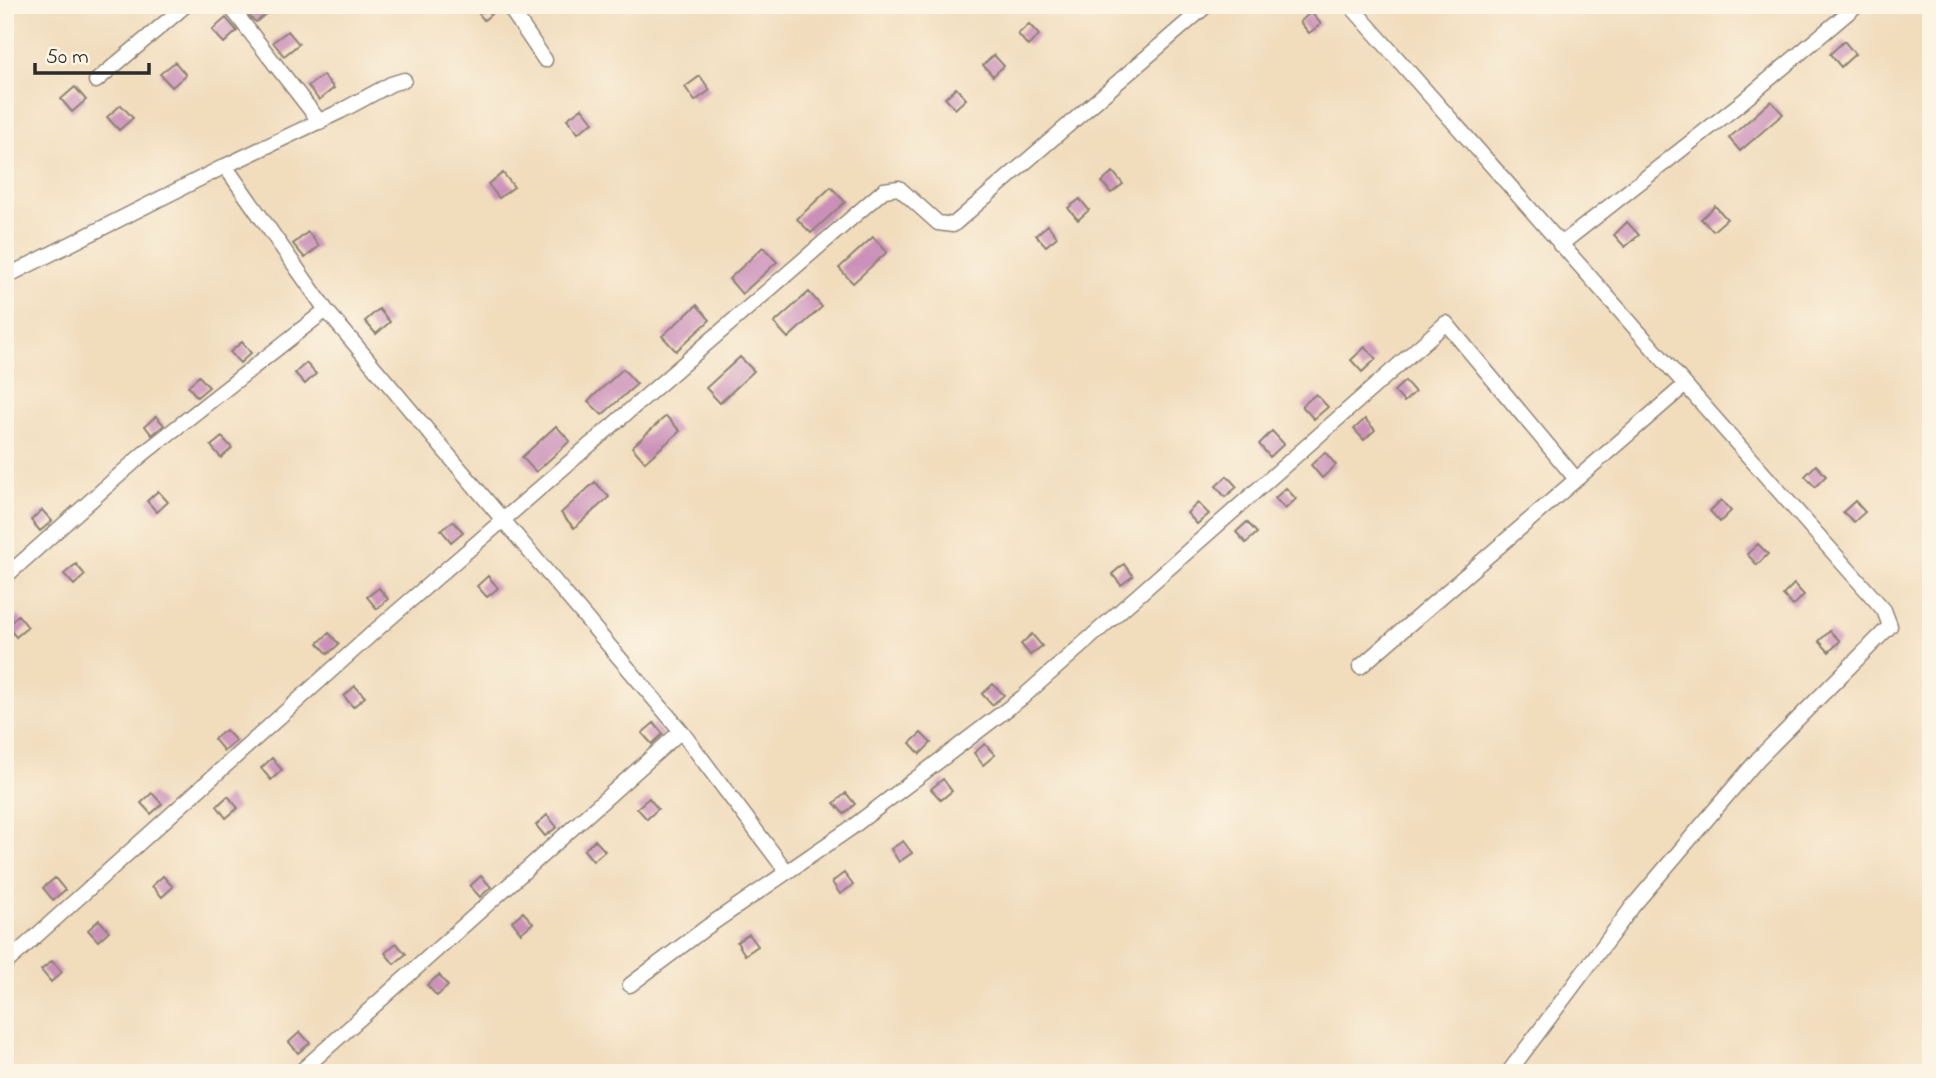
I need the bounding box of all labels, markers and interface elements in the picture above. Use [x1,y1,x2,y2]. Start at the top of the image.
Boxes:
scale bar [35,32,149,76]
text: 50 m [46,43,89,73]

